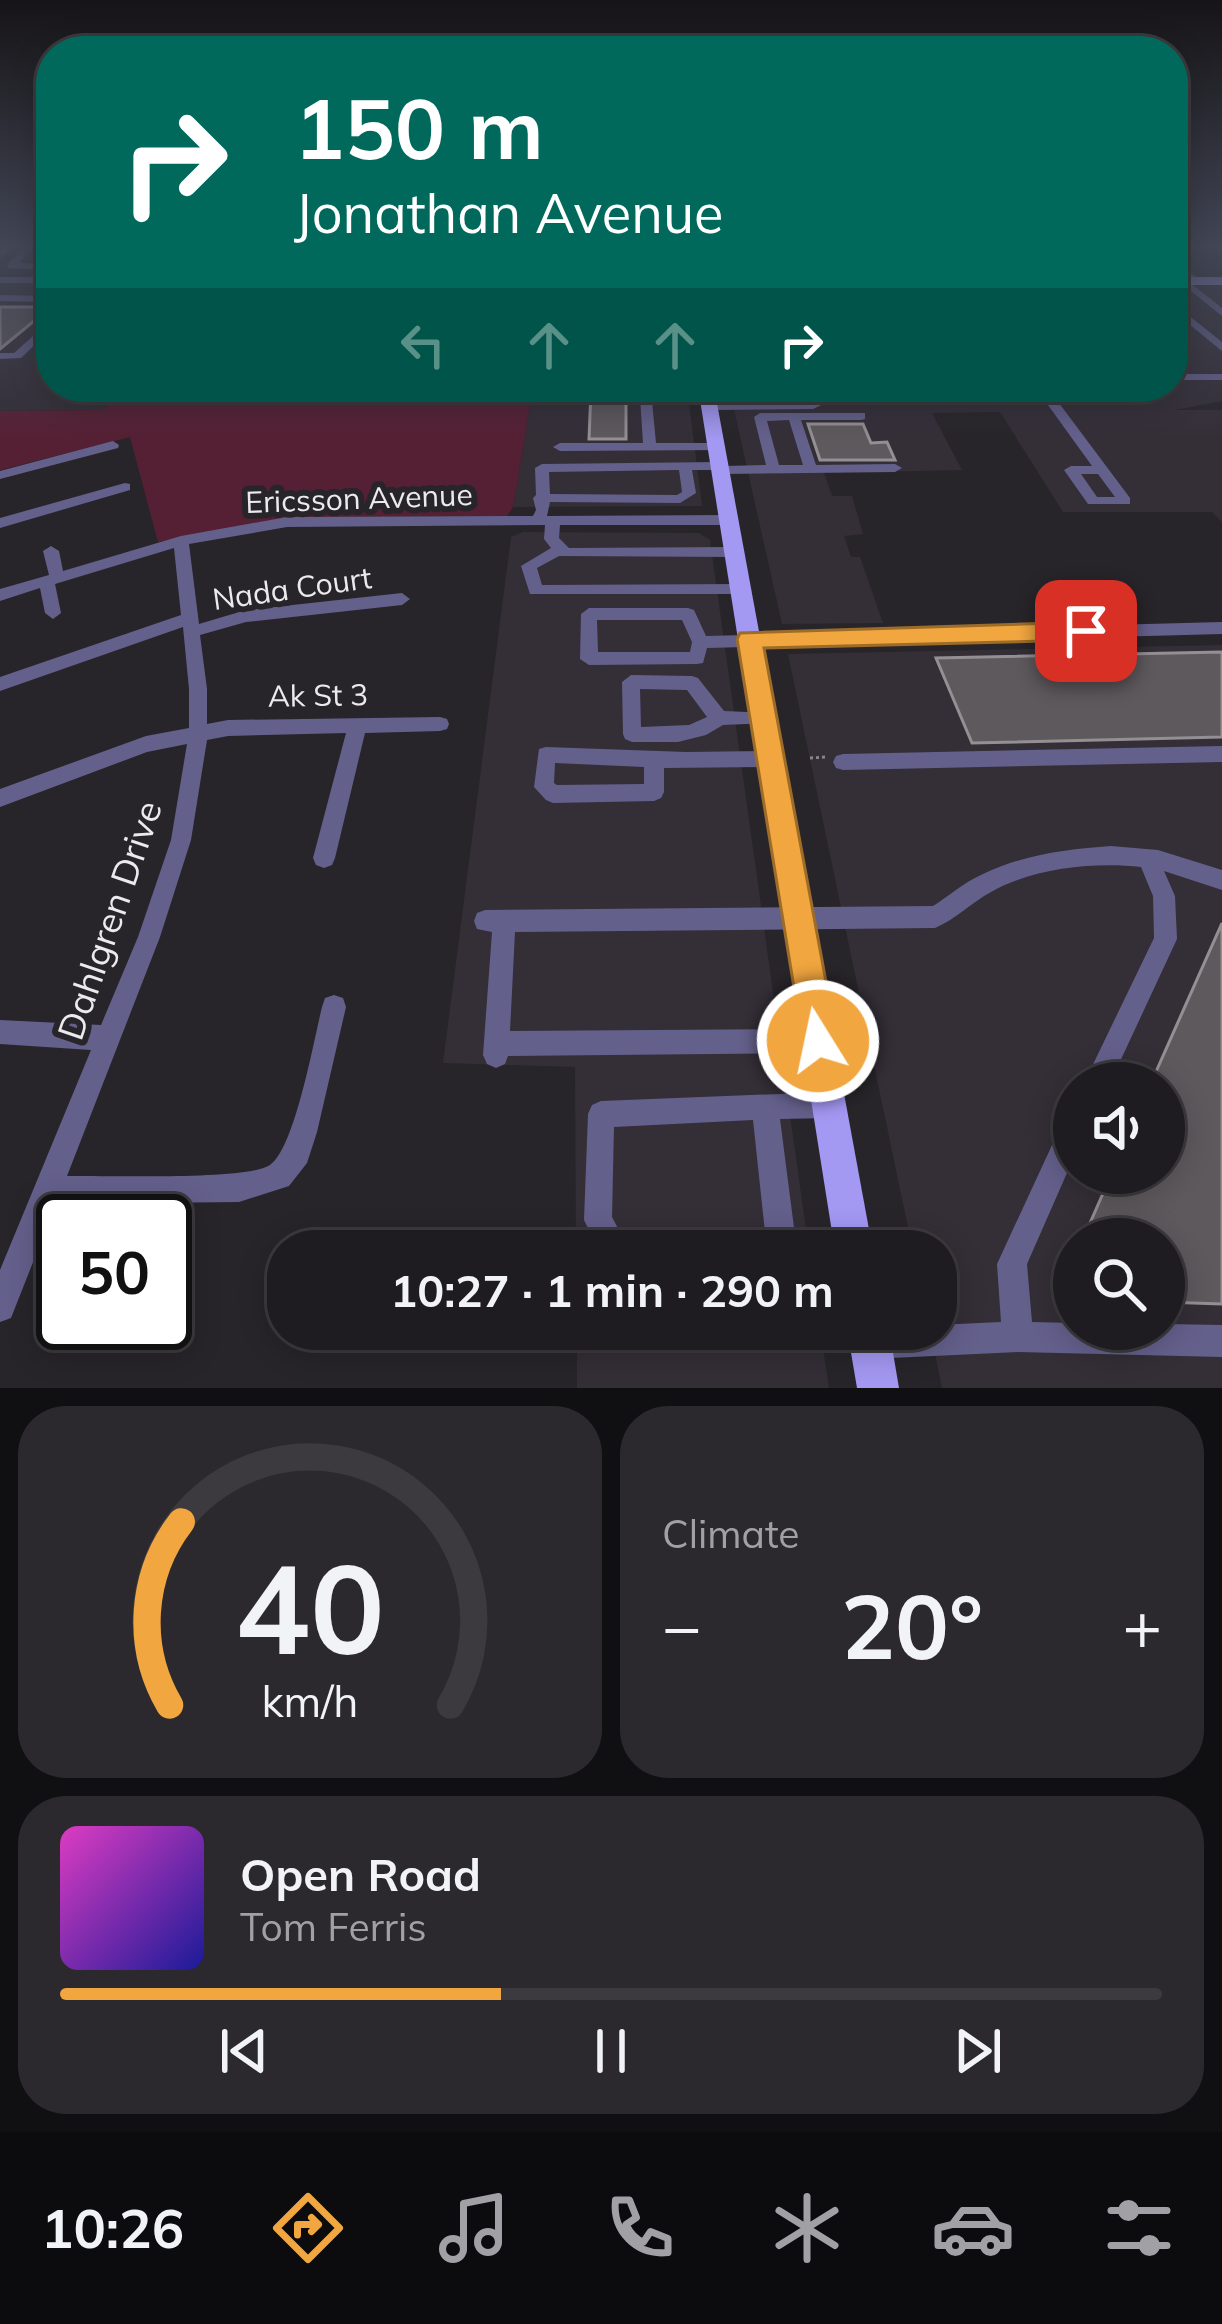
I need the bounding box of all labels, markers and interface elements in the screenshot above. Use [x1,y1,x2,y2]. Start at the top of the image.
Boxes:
text: 150 m [294,75,544,180]
icon: right [96,84,252,240]
text: Jonathan Avenue [294,179,723,247]
icon: left [390,312,456,378]
icon: ahead [516,312,582,378]
icon: ahead [642,312,708,378]
icon: right [768,312,834,378]
street label: Ericsson Avenue [245,475,473,521]
street label: Nada Court [210,558,374,618]
pin [1035,580,1137,682]
icon: arrive [1053,598,1119,664]
street label: Ak St 3 [268,675,368,715]
street label: Dahlgren Drive [47,795,171,1045]
position arrow [755,978,881,1104]
map controls [1053,1062,1185,1350]
button: sound [1053,1062,1185,1194]
speed limit sign: 50 [36,1194,192,1350]
button: search [1053,1218,1185,1350]
text: 10:27 · 1 min · 290 m [390,1262,834,1318]
text: Climate [662,1509,800,1558]
text: 40 [235,1529,385,1685]
text: 20° [841,1569,983,1682]
text: − [662,1584,702,1667]
text: + [1122,1584,1162,1667]
text: km/h [261,1674,359,1728]
text: Open Road [240,1846,481,1902]
text: Tom Ferris [240,1902,427,1951]
icon: previous [211,2018,277,2084]
icon: pause [578,2018,644,2084]
icon: next [945,2018,1011,2084]
icon: directions [266,2186,350,2270]
icon: music [432,2186,516,2270]
icon: phone [598,2186,682,2270]
icon: climate [765,2186,849,2270]
icon: car [931,2186,1015,2270]
icon: filters [1097,2186,1181,2270]
text: 10:26 [41,2194,184,2262]

